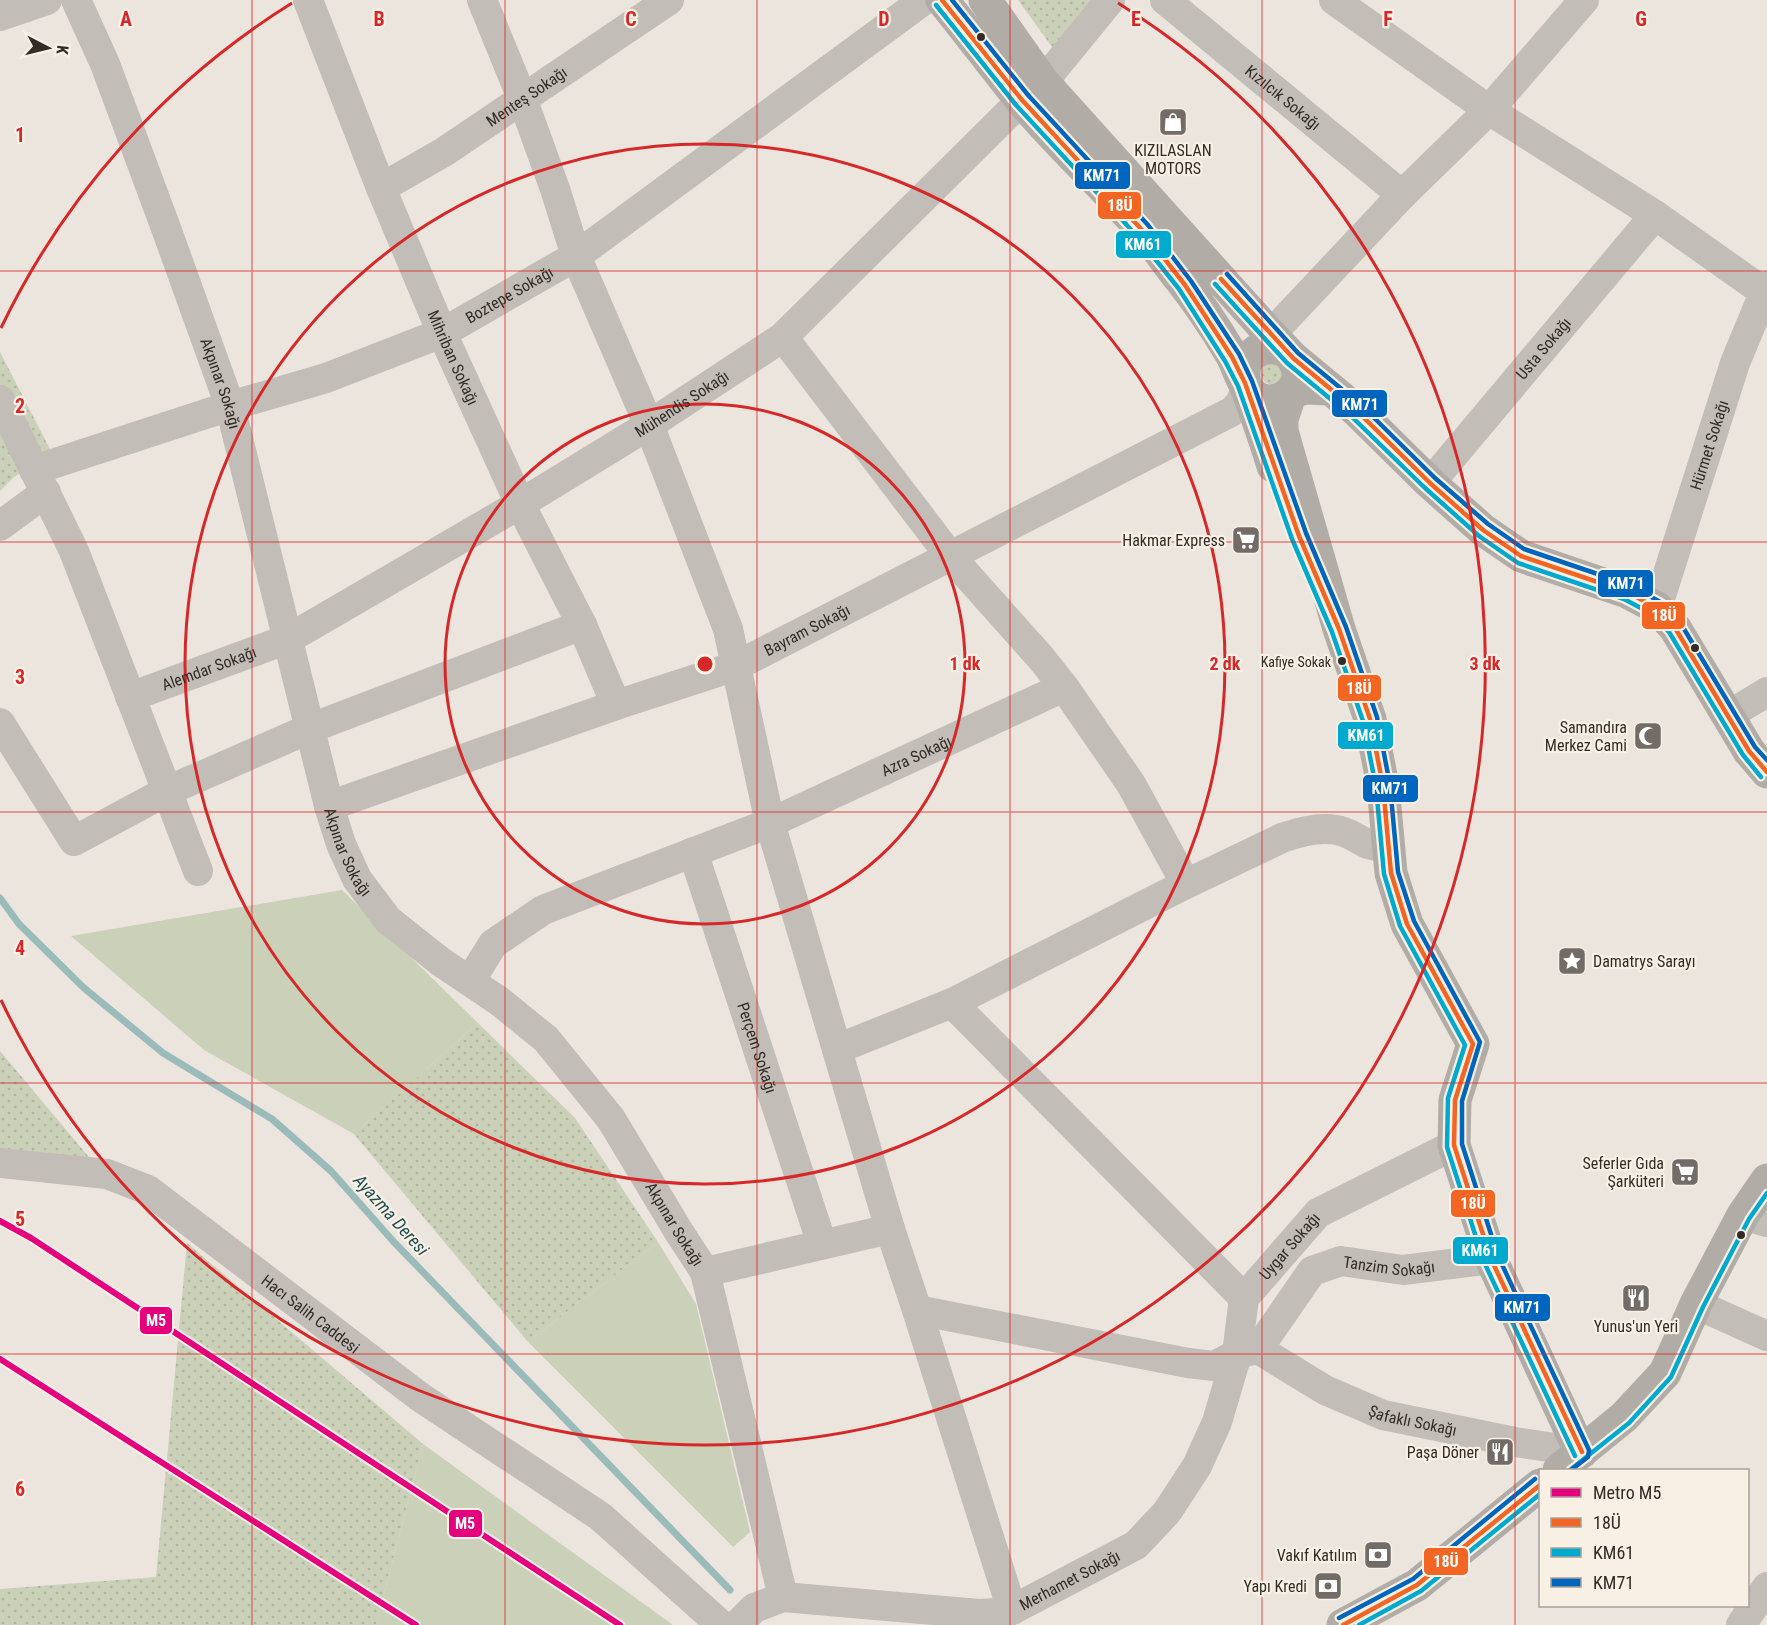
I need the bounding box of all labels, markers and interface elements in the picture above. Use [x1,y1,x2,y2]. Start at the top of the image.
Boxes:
text: A [120,7,132,31]
text: B [373,7,385,31]
text: C [625,7,637,31]
text: D [878,7,890,31]
text: E [1131,7,1141,31]
text: F [1383,7,1393,31]
text: G [1635,7,1647,31]
north arrow [18,18,78,78]
unlabelled marker [975,31,987,43]
text: K [52,44,72,55]
street label: Kızılcık Sokağı [1241,61,1324,134]
street label: Menteş Sokağı [483,63,571,131]
shop icon: KIZILASLAN MOTORS [1157,106,1189,138]
text: 1 [15,123,25,147]
place label: KIZILASLAN MOTORS [1134,141,1212,178]
line badge: KM71 [1074,161,1131,190]
text: KM71 [1083,166,1121,185]
line badge: 18Ü [1097,191,1142,220]
text: 18Ü [1107,196,1133,215]
line badge: KM61 [1115,230,1172,259]
text: KM61 [1124,235,1162,254]
street label: Boztepe Sokağı [462,262,557,327]
street label: Mihriban Sokağı [424,307,483,408]
street label: Usta Sokağı [1512,314,1575,383]
street label: Akpınar Sokağı [196,335,244,431]
street label: Mühendis Sokağı [631,366,732,441]
line badge: KM71 [1331,389,1388,418]
text: 2 [15,394,25,418]
text: KM71 [1341,395,1379,414]
street label: Hürmet Sokağı [1686,398,1733,493]
supermarket icon: Hakmar Express [1230,524,1262,556]
place label: Hakmar Express [1122,531,1225,550]
line badge: KM71 [1597,569,1654,598]
text: KM71 [1607,574,1645,593]
street label: Bayram Sokağı [761,600,853,660]
line badge: 18Ü [1641,601,1686,630]
text: 18Ü [1651,606,1677,625]
street label: Alemdar Sokağı [159,642,259,695]
unlabelled marker [1689,642,1701,654]
text: 1 dk [950,653,981,674]
text: 2 dk [1210,653,1241,674]
text: 3 dk [1470,653,1501,674]
centre of rings [695,654,715,674]
place label: Kafiye Sokak [1261,654,1332,670]
marker: Kafiye Sokak [1336,655,1348,667]
text: 3 [15,665,25,689]
line badge: 18Ü [1337,674,1382,702]
text: 18Ü [1346,679,1372,698]
place label: Samandıra Merkez Cami [1545,718,1627,755]
mosque icon: Samandıra Merkez Cami [1632,720,1664,752]
line badge: KM61 [1337,721,1394,750]
text: KM61 [1347,726,1385,745]
street label: Azra Sokağı [878,732,954,780]
line badge: KM71 [1362,774,1419,803]
text: KM71 [1371,779,1409,798]
street label: Akpınar Sokağı [320,805,375,900]
text: 4 [15,936,25,960]
place icon: Damatrys Sarayı [1556,945,1588,977]
place label: Damatrys Sarayı [1593,952,1695,971]
street label: Perçem Sokağı [733,1000,781,1096]
place label: Seferler Gıda Şarküteri [1582,1154,1664,1191]
supermarket icon: Seferler Gıda Şarküteri [1669,1156,1701,1188]
water label: Ayazma Deresi [349,1169,434,1260]
street label: Akpınar Sokağı [641,1179,707,1270]
line badge: 18Ü [1450,1189,1496,1218]
text: 18Ü [1460,1194,1486,1213]
text: 5 [15,1207,25,1231]
street label: Uygar Sokağı [1255,1209,1324,1284]
unlabelled marker [1735,1229,1747,1241]
line badge: KM61 [1452,1236,1509,1265]
text: KM61 [1461,1241,1499,1260]
street label: Tanzim Sokağı [1342,1252,1436,1280]
street label: Hacı Salih Caddesi [258,1271,363,1358]
restaurant icon: Yunus'un Yeri [1620,1282,1652,1314]
line badge: KM71 [1494,1293,1551,1322]
text: KM71 [1503,1298,1541,1317]
line badge: M5 [139,1306,173,1335]
text: M5 [146,1311,166,1330]
place label: Yunus'un Yeri [1594,1317,1678,1336]
street label: Şafaklı Sokağı [1366,1401,1459,1440]
restaurant icon: Paşa Döner [1484,1436,1516,1468]
place label: Paşa Döner [1407,1443,1479,1462]
legend [1539,1469,1749,1607]
text: 6 [15,1477,25,1501]
text: Metro M5 [1593,1482,1661,1503]
line badge: M5 [448,1509,483,1538]
text: 18Ü [1593,1512,1621,1533]
text: M5 [455,1514,475,1533]
bank icon: Vakıf Katılım [1362,1539,1394,1571]
text: KM61 [1593,1542,1634,1563]
street label: Merhamet Sokağı [1016,1546,1123,1614]
place label: Vakıf Katılım [1277,1546,1357,1565]
line badge: 18Ü [1423,1547,1469,1576]
text: 18Ü [1433,1552,1459,1571]
bank icon: Yapı Kredi [1312,1570,1344,1602]
text: KM71 [1593,1572,1634,1593]
place label: Yapı Kredi [1244,1577,1307,1596]

